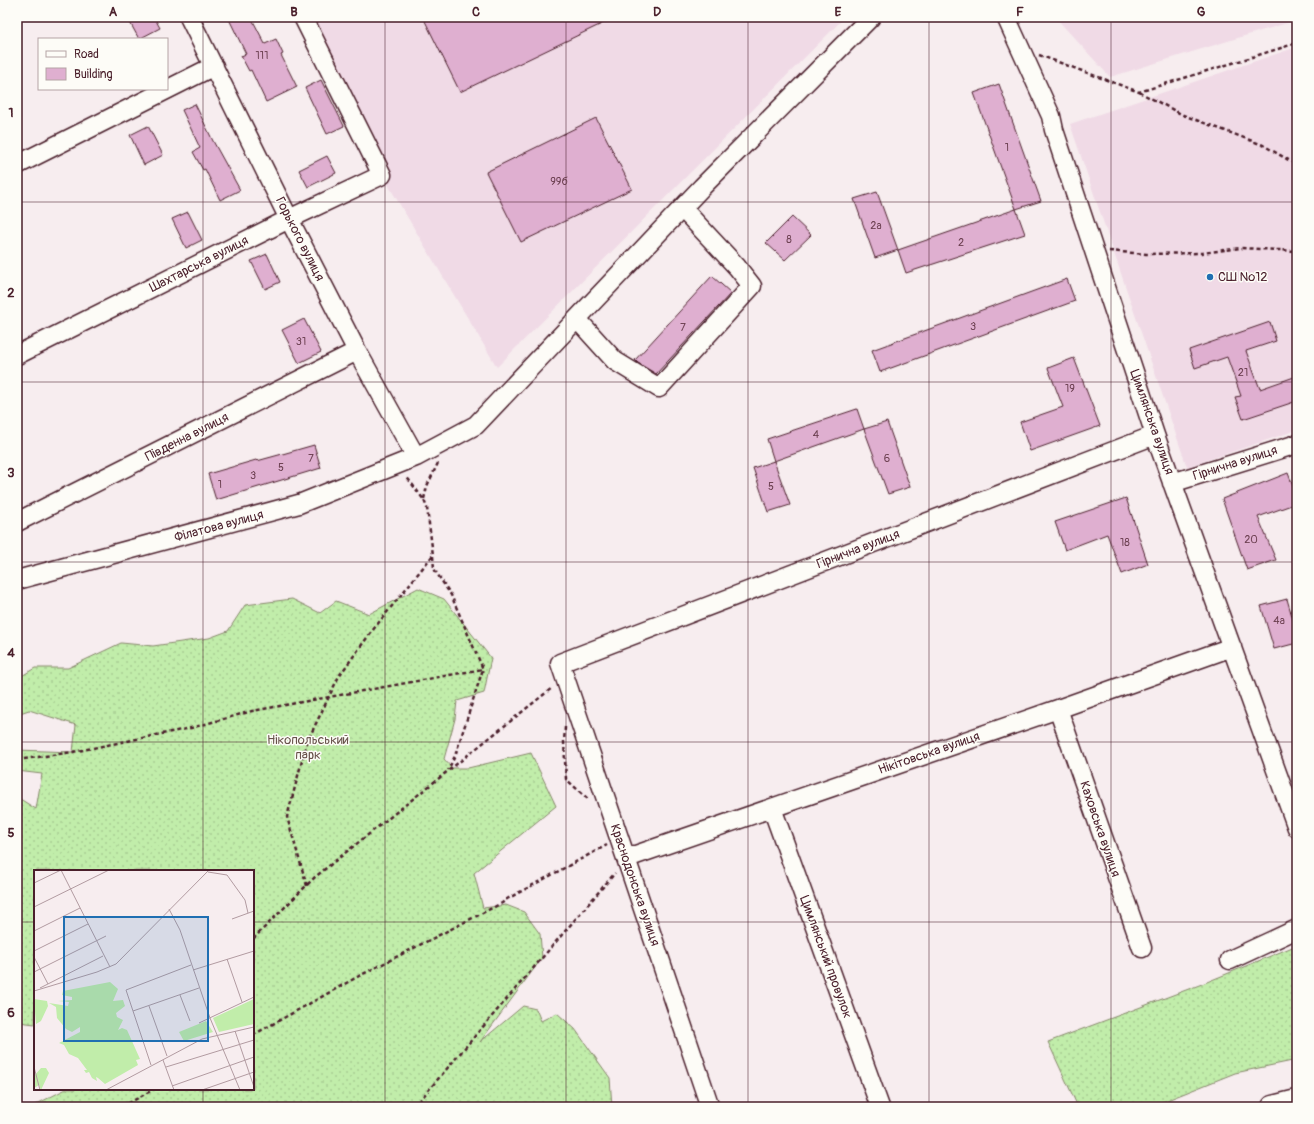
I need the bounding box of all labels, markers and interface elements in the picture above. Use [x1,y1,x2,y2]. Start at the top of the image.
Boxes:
text: A [109,4,118,20]
text: B [290,4,298,20]
text: C [472,4,480,20]
text: D [653,4,661,20]
text: E [835,4,842,20]
text: F [1016,4,1024,20]
text: G [1197,4,1206,20]
legend [38,38,168,90]
text: Road [74,47,99,62]
house number: 111 [256,49,268,62]
text: Building [74,67,113,82]
text: 1 [8,105,14,121]
house number: 1 [1005,141,1009,154]
house number: 99б [550,175,569,188]
street label: Горького вулиця [272,194,328,284]
house number: 2а [870,219,882,232]
street label: Шахтарська вулиця [147,232,251,296]
house number: 8 [786,233,792,246]
house number: 2 [958,236,964,249]
place label: СШ №12 [1218,269,1268,285]
marker: СШ №12 [1205,272,1215,282]
text: 2 [7,285,15,301]
house number: 3 [970,320,976,333]
house number: 7 [680,321,686,334]
house number: 31 [296,335,306,348]
house number: 21 [1238,366,1248,379]
street label: Цимлянська вулиця [1127,367,1177,477]
house number: 19 [1065,382,1075,395]
street label: Південна вулиця [143,409,231,465]
house number: 4 [813,428,820,441]
street label: Гірнична вулиця [1191,442,1279,484]
house number: 7 [308,452,314,465]
house number: 6 [884,452,890,465]
house number: 5 [278,461,284,474]
text: 3 [7,465,15,481]
house number: 3 [250,469,256,482]
house number: 1 [218,478,222,491]
house number: 5 [768,480,774,493]
street label: Філатова вулиця [173,506,265,546]
street label: Гірнична вулиця [814,526,902,572]
house number: 20 [1244,533,1258,546]
house number: 18 [1120,536,1130,549]
house number: 4а [1273,614,1285,627]
text: 4 [7,645,15,661]
street label: Нікітовська вулиця [876,728,982,778]
park label: Нікопольський парк [267,732,349,763]
street label: Каховська вулиця [1076,779,1124,879]
street label: Краснодонська вулиця [607,822,663,948]
text: 5 [7,825,15,841]
inset map [34,870,254,1090]
street label: Цимлянський провулок [796,893,856,1021]
text: 6 [7,1005,15,1021]

